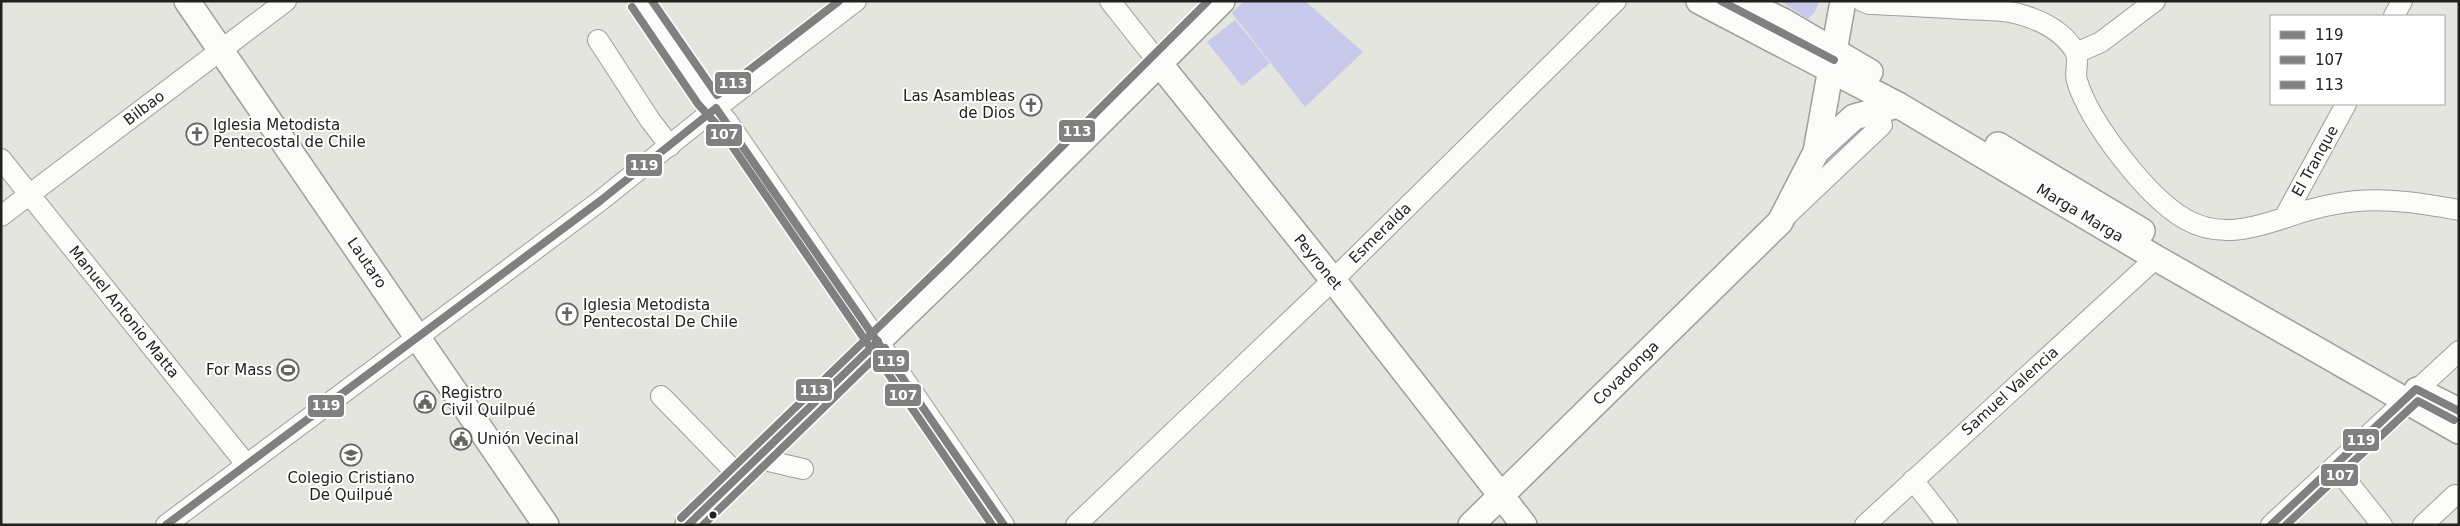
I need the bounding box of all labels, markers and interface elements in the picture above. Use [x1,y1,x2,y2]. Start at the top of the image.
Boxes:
legend [2270,15,2445,105]
text: 119 [2315,26,2344,44]
text: 107 [2315,51,2344,69]
line badge: 113 [714,71,752,95]
text: 113 [718,75,748,91]
text: 113 [2315,76,2344,94]
street label: Bilbao [120,87,168,129]
place label: Las Asambleas de Dios [903,87,1015,122]
church icon: Las Asambleas de Dios [1019,93,1043,117]
place label: Iglesia Metodista Pentecostal de Chile [213,116,366,151]
line badge: 113 [1058,119,1096,143]
church icon: Iglesia Metodista Pentecostal de Chile [185,122,209,146]
street label: El Tranque [2288,122,2342,200]
line badge: 107 [705,123,743,147]
text: 113 [1062,123,1092,139]
text: 107 [709,126,739,142]
line badge: 119 [625,153,663,177]
text: 119 [629,157,659,173]
street label: Marga Marga [2033,180,2127,246]
street label: Esmeralda [1345,199,1415,267]
street label: Peyronet [1290,231,1346,293]
street label: Lautaro [344,234,390,292]
street label: Manuel Antonio Matta [65,242,183,382]
place label: Iglesia Metodista Pentecostal De Chile [583,296,738,331]
church icon: Iglesia Metodista Pentecostal De Chile [555,302,579,326]
street label: Covadonga [1589,337,1663,409]
street label: Samuel Valencia [1958,343,2062,439]
line badge: 119 [872,349,910,373]
text: 119 [876,353,906,369]
sports icon: For Mass [276,358,300,382]
place label: For Mass [206,361,272,379]
line badge: 113 [795,378,833,402]
text: 113 [799,382,829,398]
line badge: 107 [884,383,922,407]
place label: Registro Civil Quilpué [441,384,536,419]
text: 107 [888,387,918,403]
public building icon: Registro Civil Quilpué [413,390,437,414]
line badge: 119 [307,394,345,418]
text: 119 [311,397,341,413]
public building icon: Unión Vecinal [449,427,473,451]
line badge: 119 [2342,428,2380,452]
place label: Unión Vecinal [477,430,579,448]
text: 119 [2346,432,2376,448]
school or university icon: Colegio Cristiano De Quilpué [339,443,363,467]
line badge: 107 [2320,463,2359,487]
text: 107 [2325,467,2355,483]
place label: Colegio Cristiano De Quilpué [287,469,415,504]
unlabelled marker [708,510,718,520]

